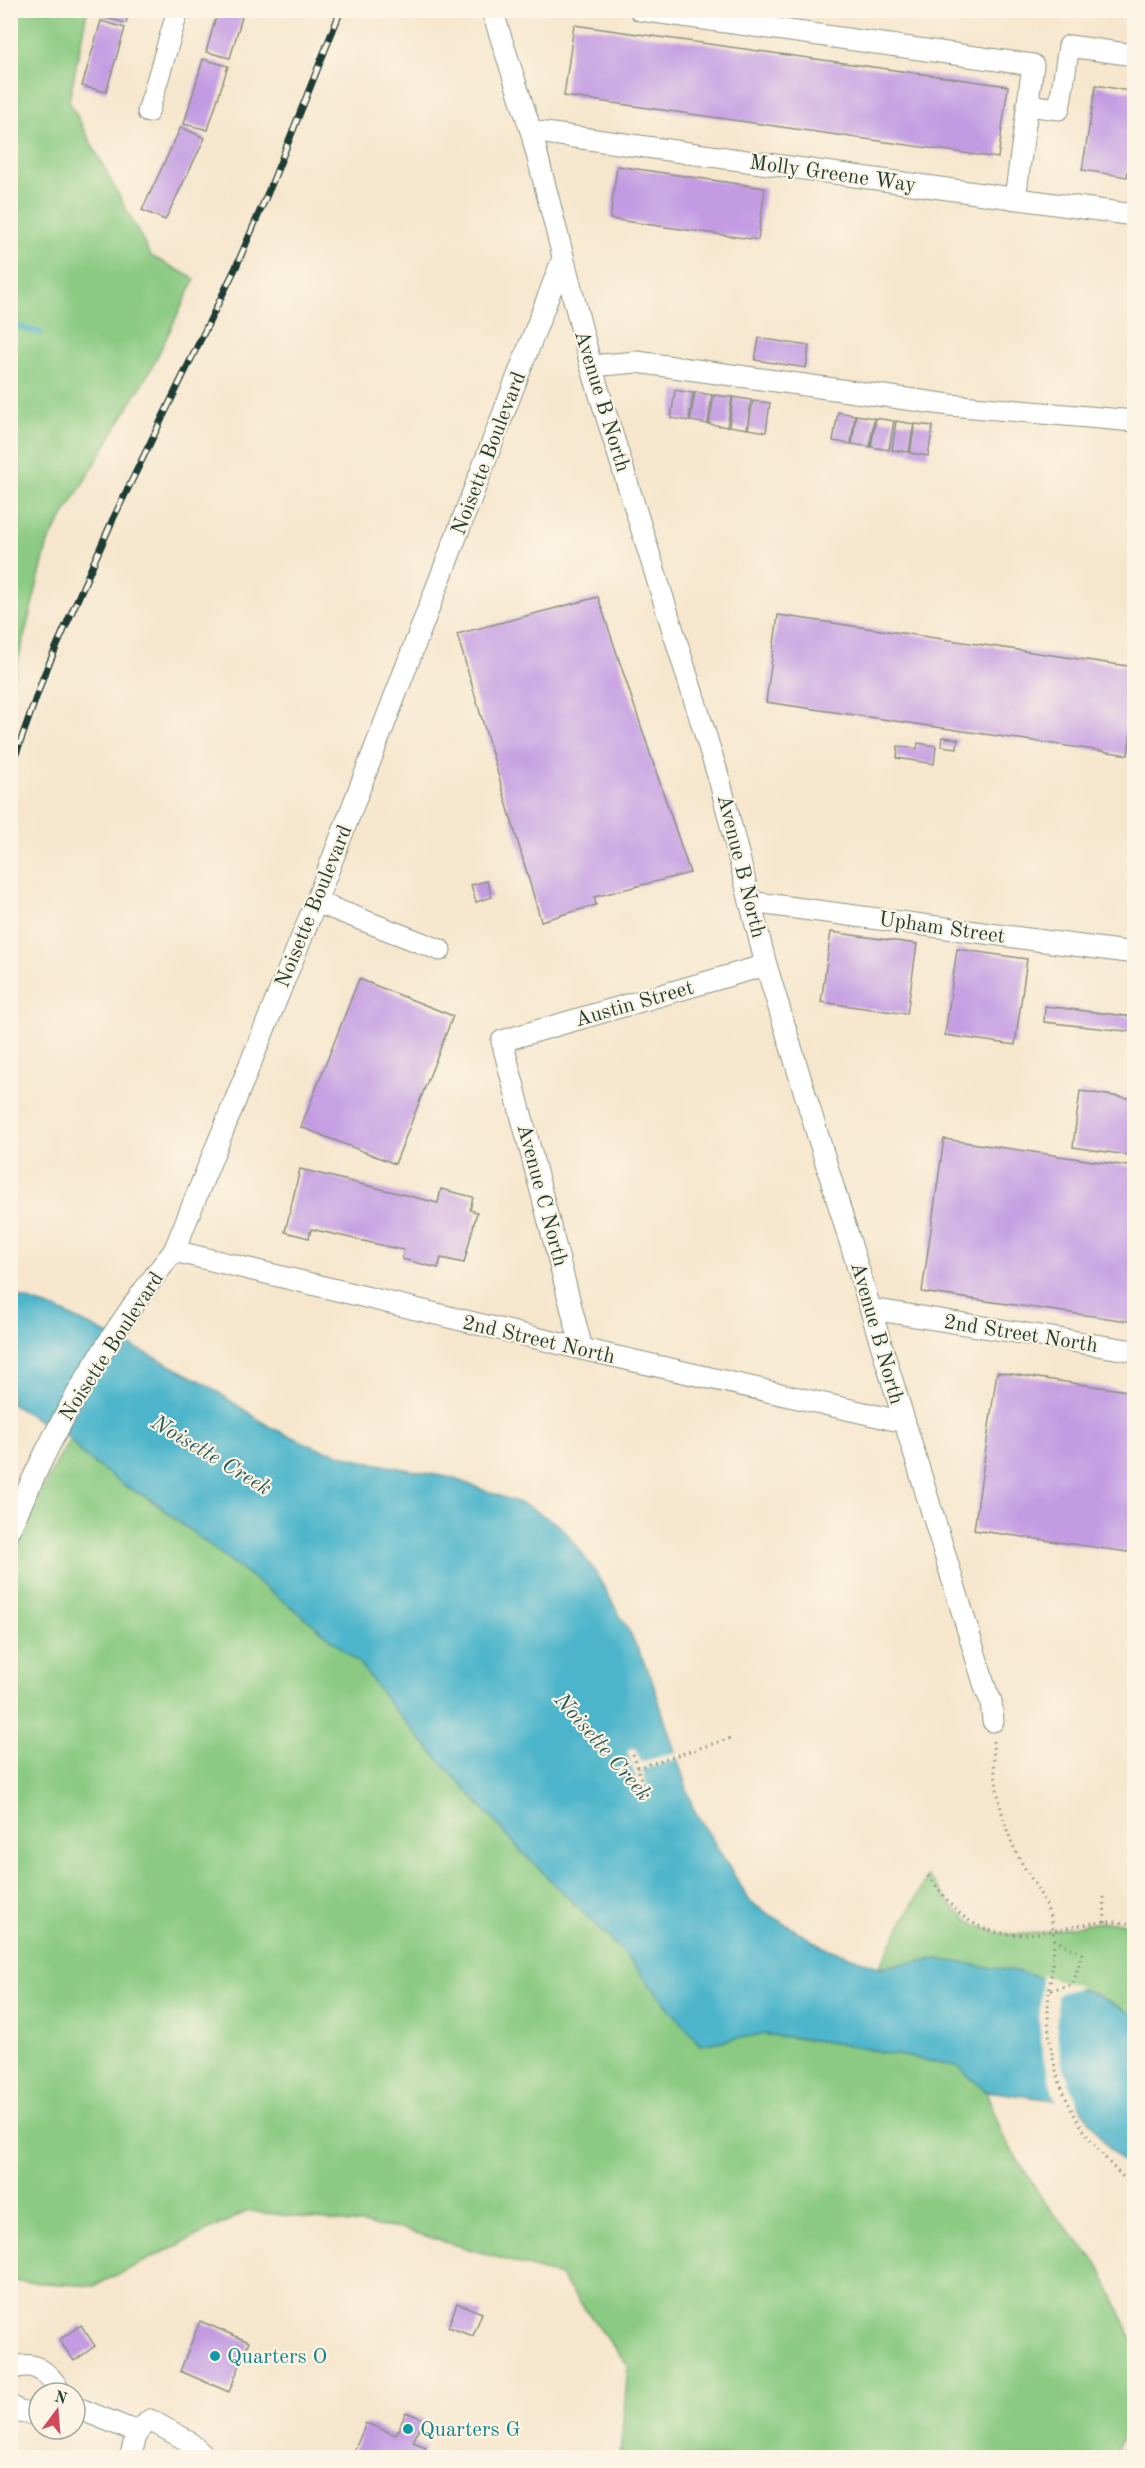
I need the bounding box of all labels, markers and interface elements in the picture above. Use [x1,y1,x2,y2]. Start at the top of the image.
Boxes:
street label: Molly Greene Way [748,152,918,197]
street label: Avenue B North [570,328,633,475]
street label: Noisette Boulevard [449,369,530,538]
street label: Avenue B North [713,793,769,940]
street label: Noisette Boulevard [272,822,357,991]
street label: Upham Street [877,909,1006,948]
street label: Austin Street [573,977,696,1031]
street label: Avenue C North [512,1122,571,1269]
street label: Avenue B North [846,1260,907,1407]
street label: Noisette Boulevard [56,1268,168,1425]
street label: 2nd Street North [942,1312,1099,1357]
street label: 2nd Street North [460,1313,617,1368]
water label: Noisette Creek [146,1411,275,1500]
water label: Noisette Creek [549,1688,655,1806]
place label: Quarters O [227,2347,327,2368]
marker: Quarters O [208,2349,222,2363]
north arrow [27,2381,87,2441]
text: N [52,2389,69,2408]
place label: Quarters G [420,2420,521,2441]
marker: Quarters G [401,2422,415,2436]

